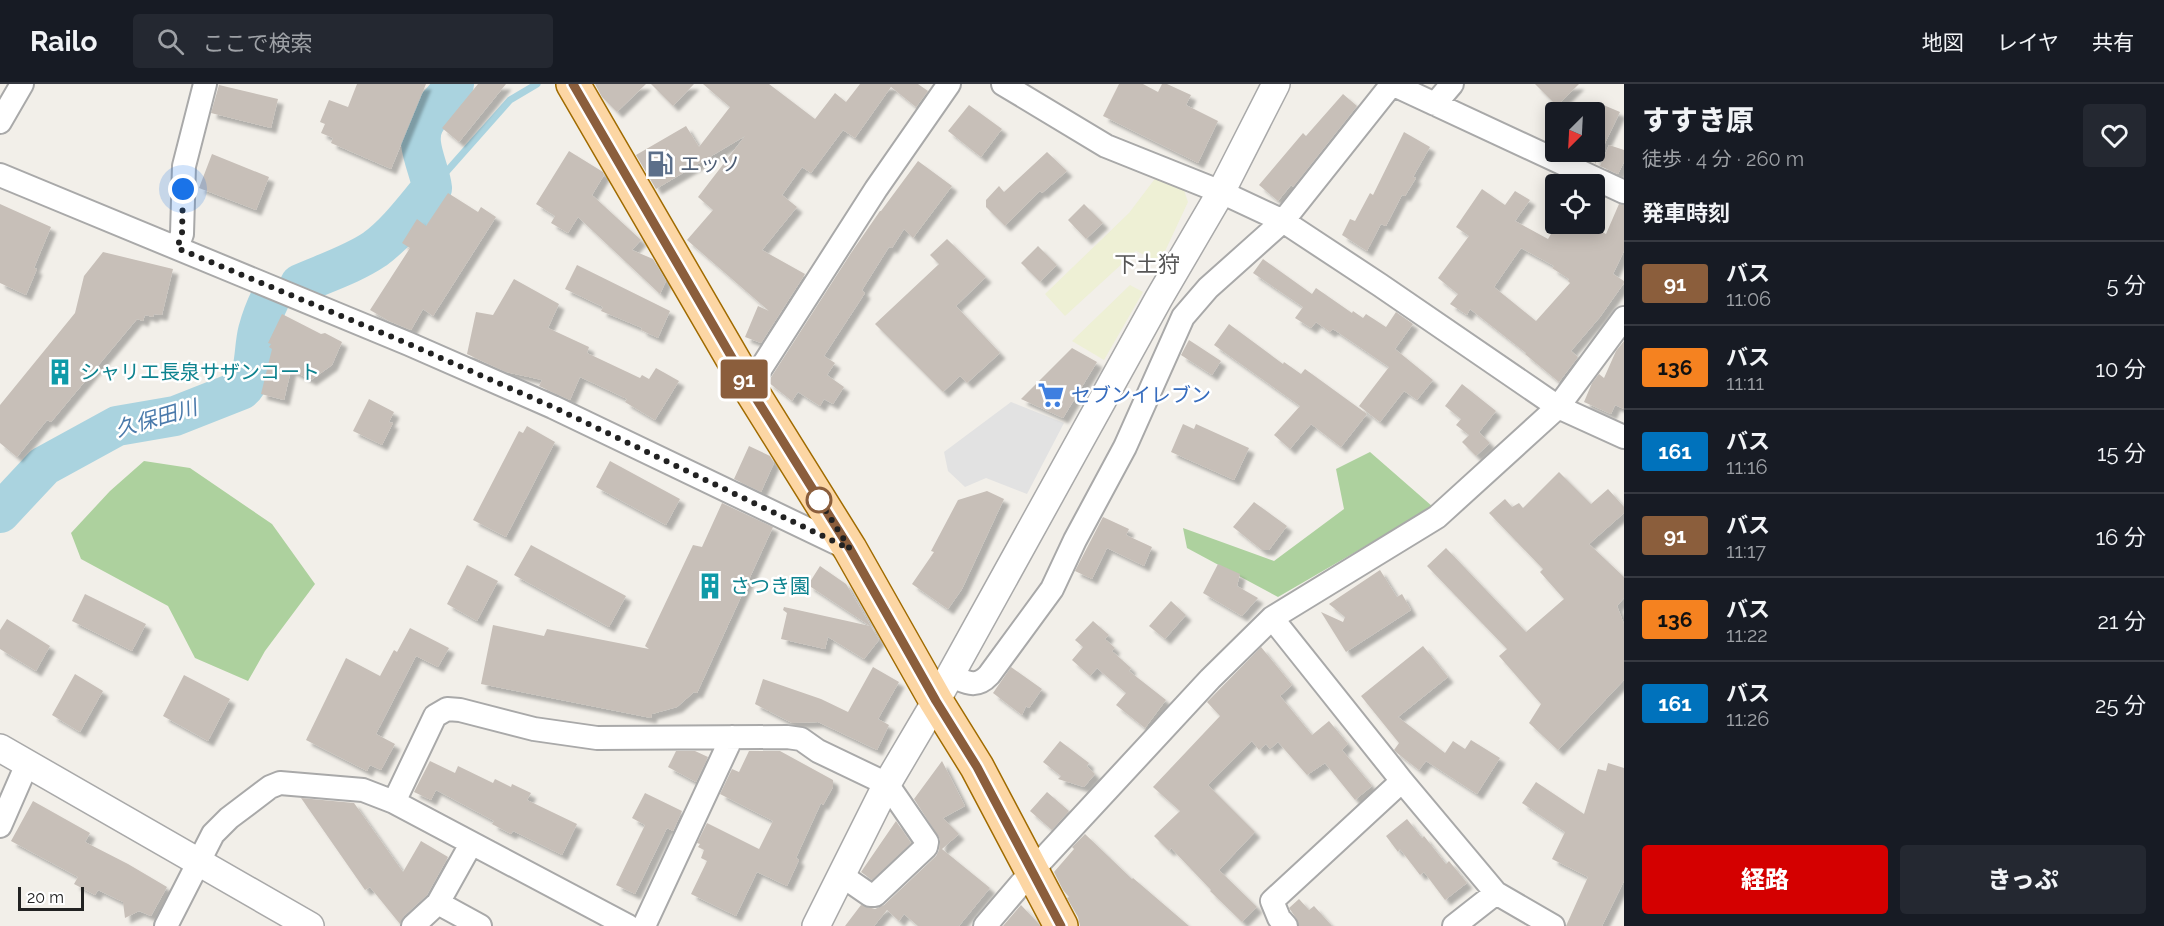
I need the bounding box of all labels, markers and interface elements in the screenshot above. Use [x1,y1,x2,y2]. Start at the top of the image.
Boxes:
search box [133,14,553,68]
text: Railo [30,25,97,58]
icon: search [154,25,187,58]
text: ここで検索 [202,30,312,56]
text: 地図 [1922,30,1964,55]
text: レイヤ [1997,30,2059,55]
text: 共有 [2092,30,2134,55]
north arrow [1545,102,1605,162]
map controls [1545,102,1605,234]
text: すすき原 [1642,104,1754,137]
button: heart [2083,104,2146,167]
text: 徒歩 · 4 分 · 260 m [1642,147,1804,171]
fuel station icon: エッソ [645,149,675,179]
place label: エッソ [680,152,740,176]
your location [168,174,198,204]
button: locate [1545,174,1605,234]
text: 発車時刻 [1642,200,1730,226]
district label: 下土狩 [1114,251,1180,277]
text: バス [1726,260,1770,286]
text: 91 [1664,271,1686,296]
text: 5 分 [2106,272,2146,298]
text: 11:06 [1726,287,1771,311]
text: バス [1726,344,1770,370]
text: 136 [1658,355,1692,380]
text: 10 分 [2096,356,2146,382]
building icon: シャリエ長泉サザンコート [45,357,75,387]
place label: シャリエ長泉サザンコート [80,360,320,384]
line badge: 91 [717,360,771,398]
text: 91 [733,367,755,392]
text: 11:11 [1726,371,1764,395]
supermarket icon: セブンイレブン [1036,380,1066,410]
place label: セブンイレブン [1071,383,1211,407]
water label: 久保田川 [112,394,202,442]
text: バス [1726,428,1770,454]
text: 161 [1658,439,1692,464]
text: 15 分 [2097,440,2146,466]
text: 11:16 [1726,455,1768,479]
unlabelled marker [806,487,832,513]
text: バス [1726,512,1770,538]
text: 91 [1664,523,1686,548]
text: 16 分 [2096,524,2146,550]
text: 11:17 [1726,539,1766,563]
building icon: さつき園 [695,571,725,601]
place label: さつき園 [730,574,810,598]
text: バス [1726,596,1770,622]
text: 136 [1658,607,1692,632]
text: 21 分 [2098,608,2146,634]
text: 11:22 [1726,623,1768,647]
text: バス [1726,680,1770,706]
text: 161 [1658,691,1692,716]
text: 25 分 [2095,692,2146,718]
text: 11:26 [1726,707,1769,731]
button: 経路 [1642,845,1888,914]
button: きっぷ [1900,845,2146,914]
scale bar [18,884,84,912]
text: 20 m [27,888,64,907]

